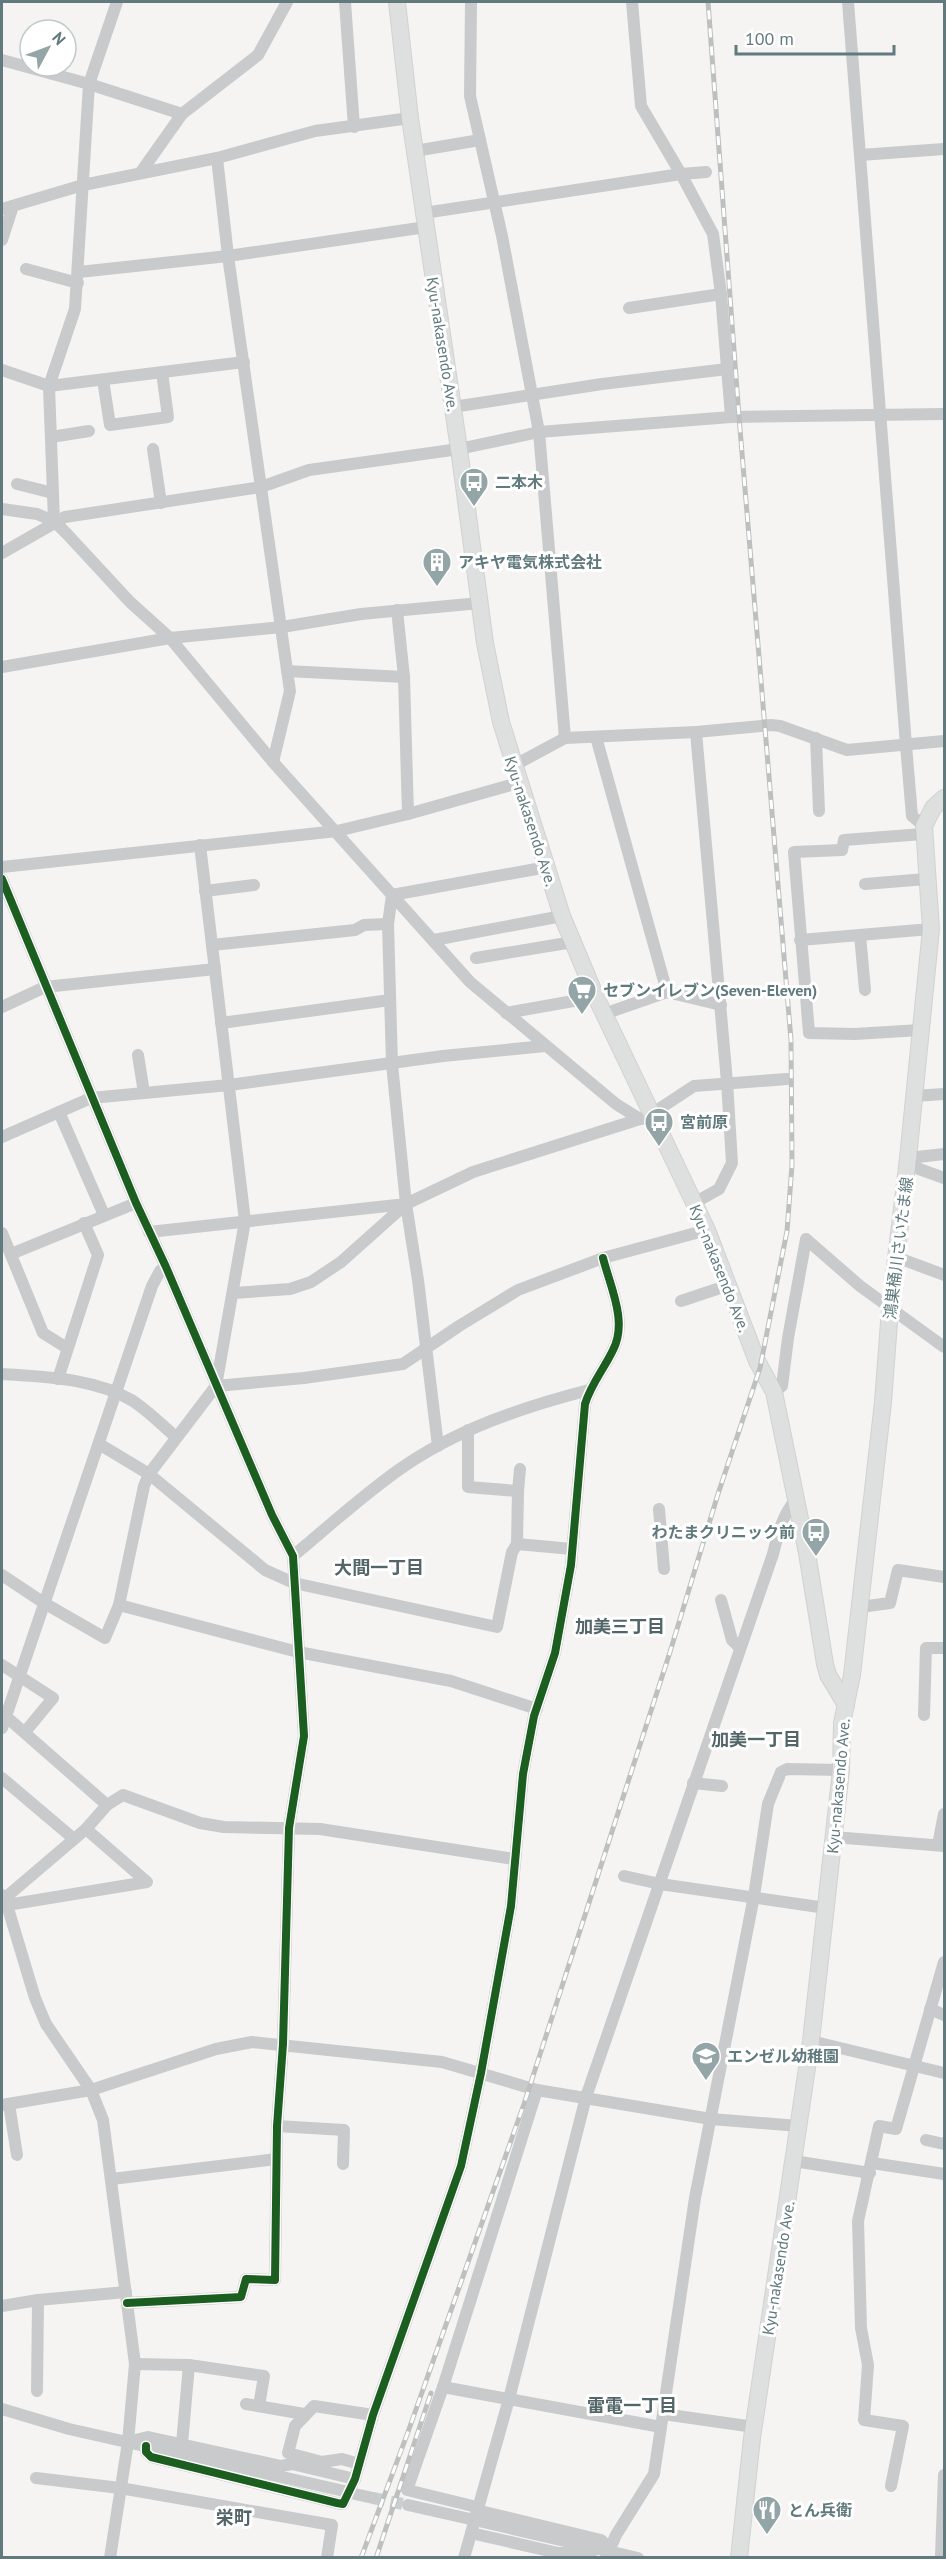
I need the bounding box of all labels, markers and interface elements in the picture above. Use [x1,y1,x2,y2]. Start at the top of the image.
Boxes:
north arrow [18,18,78,78]
scale bar [736,18,894,56]
text: 100 m [745,27,794,50]
text: N [48,28,70,49]
street label: Kyu-nakasendo Ave. [423,276,463,412]
bus stop icon: 二本木 [458,466,490,508]
place label: 二本木 [495,472,543,492]
building icon: アキヤ電気株式会社 [421,546,453,588]
place label: アキヤ電気株式会社 [458,552,602,572]
street label: Kyu-nakasendo Ave. [501,753,561,889]
supermarket icon: セブンイレブン(Seven-Eleven) [566,974,598,1016]
place label: セブンイレブン(Seven-Eleven) [603,980,817,1000]
bus stop icon: 宮前原 [643,1106,675,1148]
place label: 宮前原 [680,1112,728,1132]
street label: 鴻巣桶川さいたま線 [879,1176,917,1320]
street label: Kyu-nakasendo Ave. [685,1201,755,1335]
bus stop icon: わたまクリニック前 [800,1516,832,1558]
place label: わたまクリニック前 [651,1522,795,1542]
district label: 大間一丁目 [334,1556,424,1579]
district label: 加美三丁目 [575,1615,665,1638]
street label: Kyu-nakasendo Ave. [822,1718,854,1854]
district label: 加美一丁目 [711,1728,801,1751]
school or university icon: エンゼル幼稚園 [690,2040,722,2082]
place label: エンゼル幼稚園 [727,2046,839,2066]
street label: Kyu-nakasendo Ave. [758,2200,798,2336]
district label: 雷電一丁目 [587,2394,677,2417]
restaurant icon: とん兵衛 [751,2494,783,2536]
place label: とん兵衛 [788,2500,852,2520]
district label: 栄町 [216,2506,252,2529]

